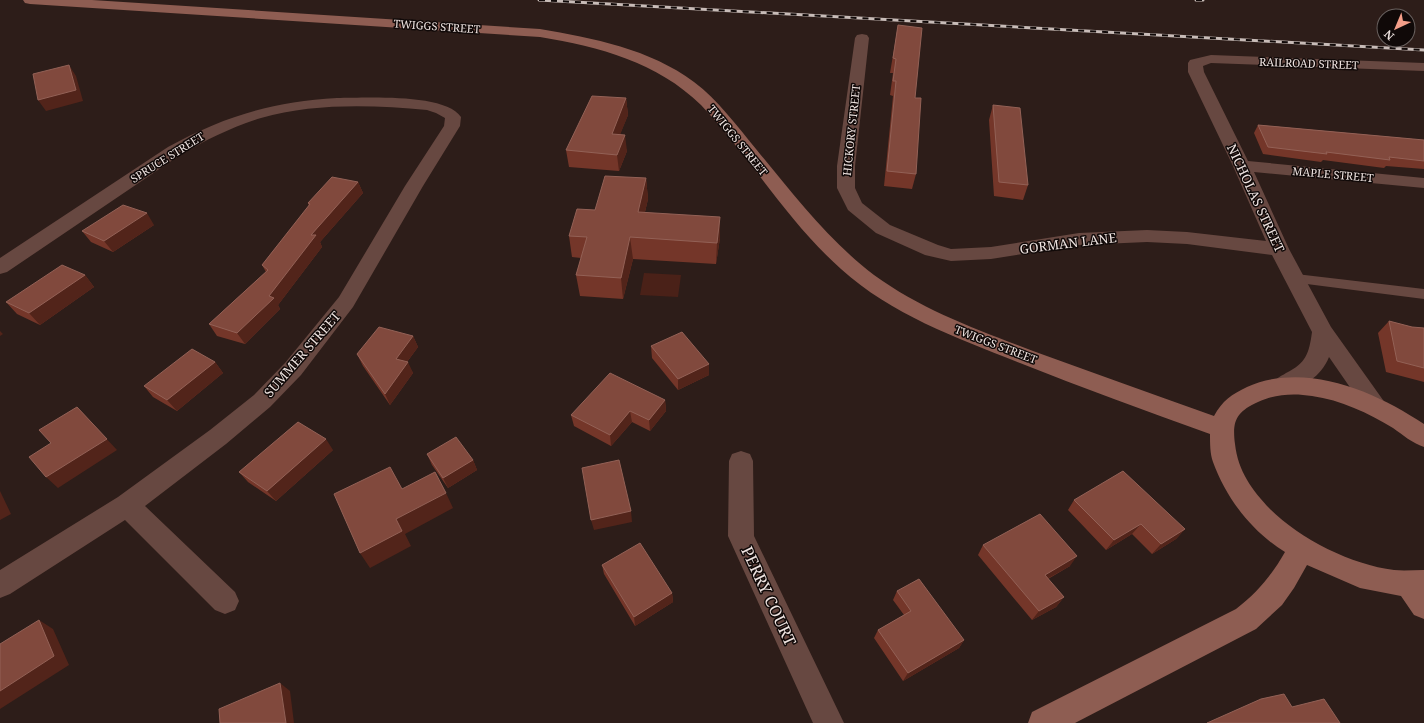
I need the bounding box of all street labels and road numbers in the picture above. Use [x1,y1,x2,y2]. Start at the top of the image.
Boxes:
street label: TWIGGS STREET [393,15,481,37]
street label: RAILROAD STREET [1259,54,1359,72]
street label: HICKORY STREET [839,83,863,177]
street label: TWIGGS STREET [705,101,771,179]
street label: SPRUCE STREET [127,128,207,186]
street label: NICHOLAS STREET [1223,141,1289,255]
street label: MAPLE STREET [1292,163,1374,185]
street label: GORMAN LANE [1019,228,1117,258]
street label: SUMMER STREET [260,307,344,401]
street label: TWIGGS STREET [953,321,1040,367]
street label: PERRY COURT [736,543,802,650]

